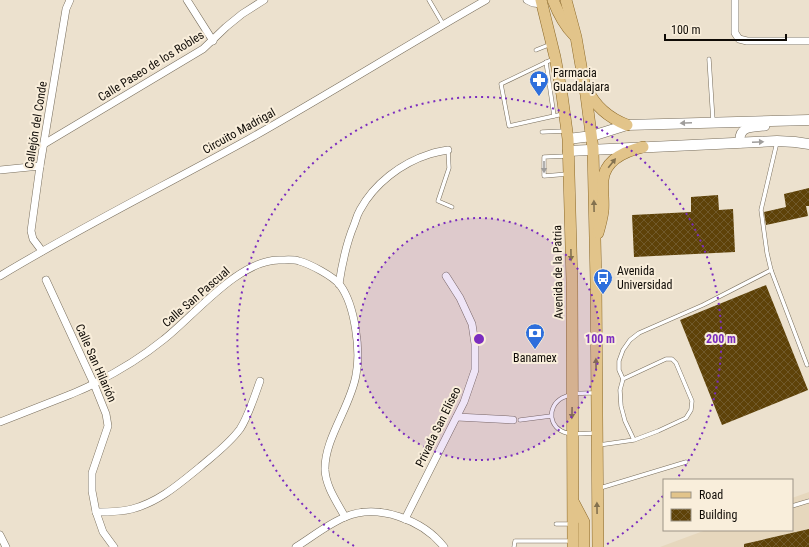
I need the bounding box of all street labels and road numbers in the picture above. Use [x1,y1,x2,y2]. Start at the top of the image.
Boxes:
street label: Calle Paseo de los Robles [95,28,207,104]
street label: Callejón del Conde [22,80,50,170]
street label: Circuito Madrigal [200,105,278,157]
street label: Avenida de la Patria [550,225,566,319]
street label: Calle San Pascual [159,264,233,330]
street label: Calle San Hilarión [73,322,120,404]
street label: Privada San Elíseo [413,385,463,469]

